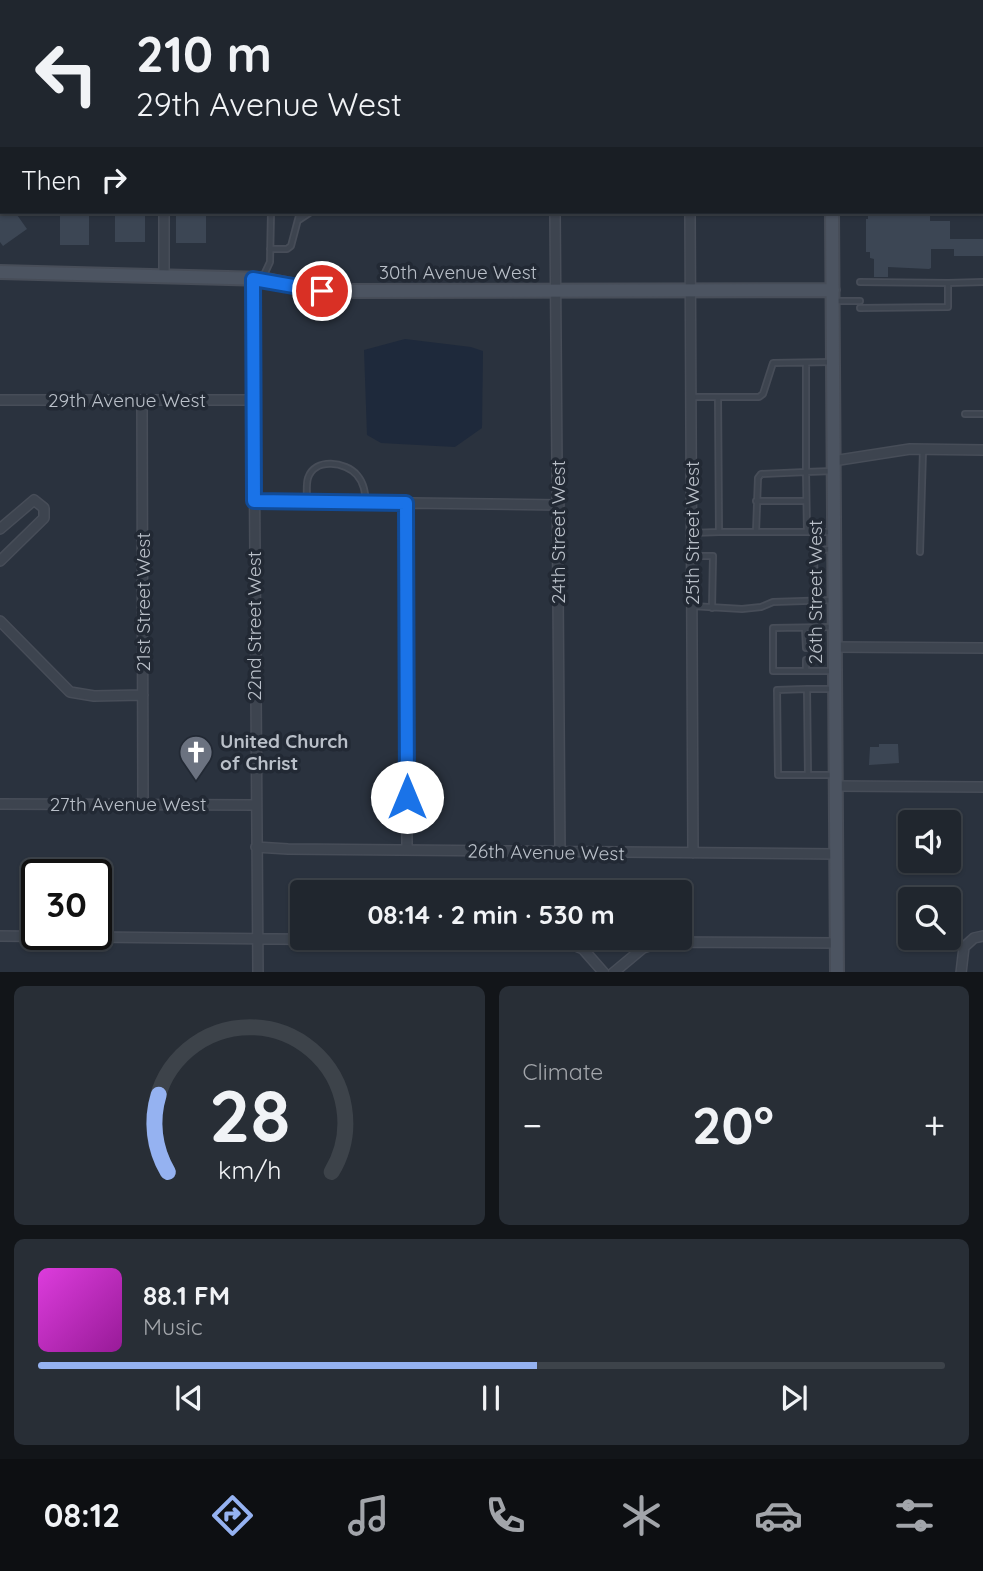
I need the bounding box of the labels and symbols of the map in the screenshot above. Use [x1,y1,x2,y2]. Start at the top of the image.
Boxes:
street label: 30th Avenue West [379,260,537,284]
pin [292,261,352,321]
street label: 29th Avenue West [48,388,206,412]
street label: 24th Street West [546,460,570,604]
street label: 25th Street West [680,461,704,605]
street label: 26th Street West [803,520,827,664]
street label: 21st Street West [131,532,155,672]
street label: 22nd Street West [242,551,266,701]
place label: United Church of Christ [220,729,348,775]
church icon: United Church of Christ [177,733,215,782]
position arrow [370,760,444,834]
street label: 27th Avenue West [50,792,206,816]
street label: 26th Avenue West [467,839,625,865]
speed limit sign: 30 [21,859,112,950]

